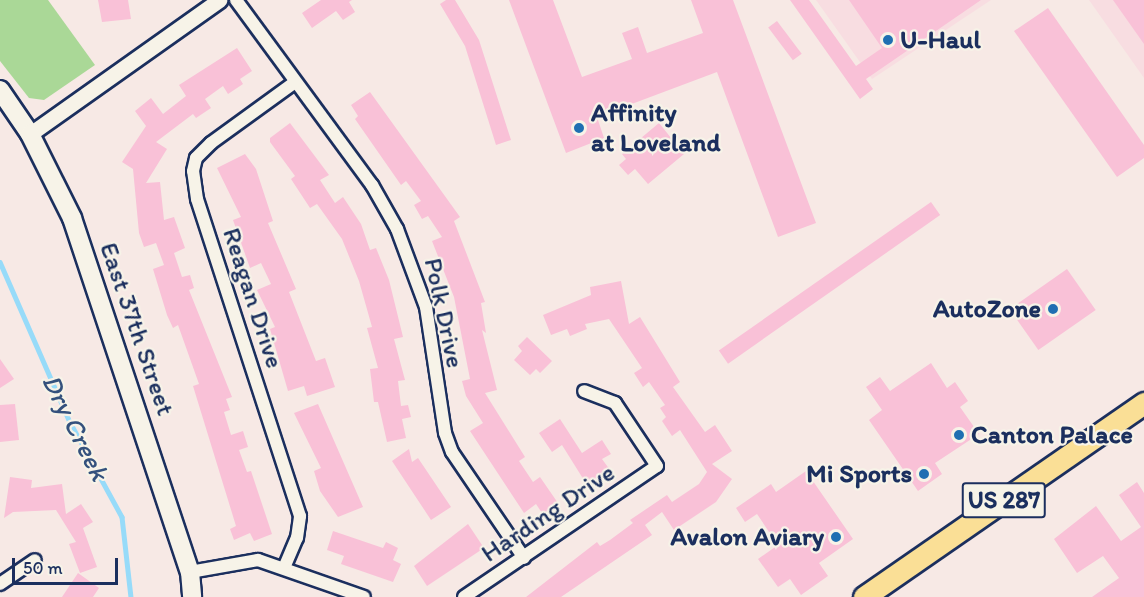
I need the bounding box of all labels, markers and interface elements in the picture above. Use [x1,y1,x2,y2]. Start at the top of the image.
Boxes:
place label: U-Haul [900,24,981,56]
marker: U-Haul [881,33,895,47]
place label: Affinity at Loveland [591,97,721,158]
marker: Affinity at Loveland [572,121,586,135]
street label: Reagan Drive [216,224,290,372]
street label: East 37th Street [93,239,181,419]
street label: Polk Drive [417,255,471,371]
place label: AutoZone [933,293,1041,325]
marker: AutoZone [1046,302,1060,316]
water label: Dry Creek [36,369,116,485]
place label: Canton Palace [971,419,1132,451]
marker: Canton Palace [952,428,966,442]
street label: Harding Drive [475,457,621,569]
place label: Mi Sports [806,458,912,490]
marker: Mi Sports [917,467,931,481]
road number: US 287 [960,479,1048,521]
place label: Avalon Aviary [671,521,824,553]
marker: Avalon Aviary [829,530,843,544]
scale bar [15,546,122,584]
text: 50 m [23,557,63,579]

